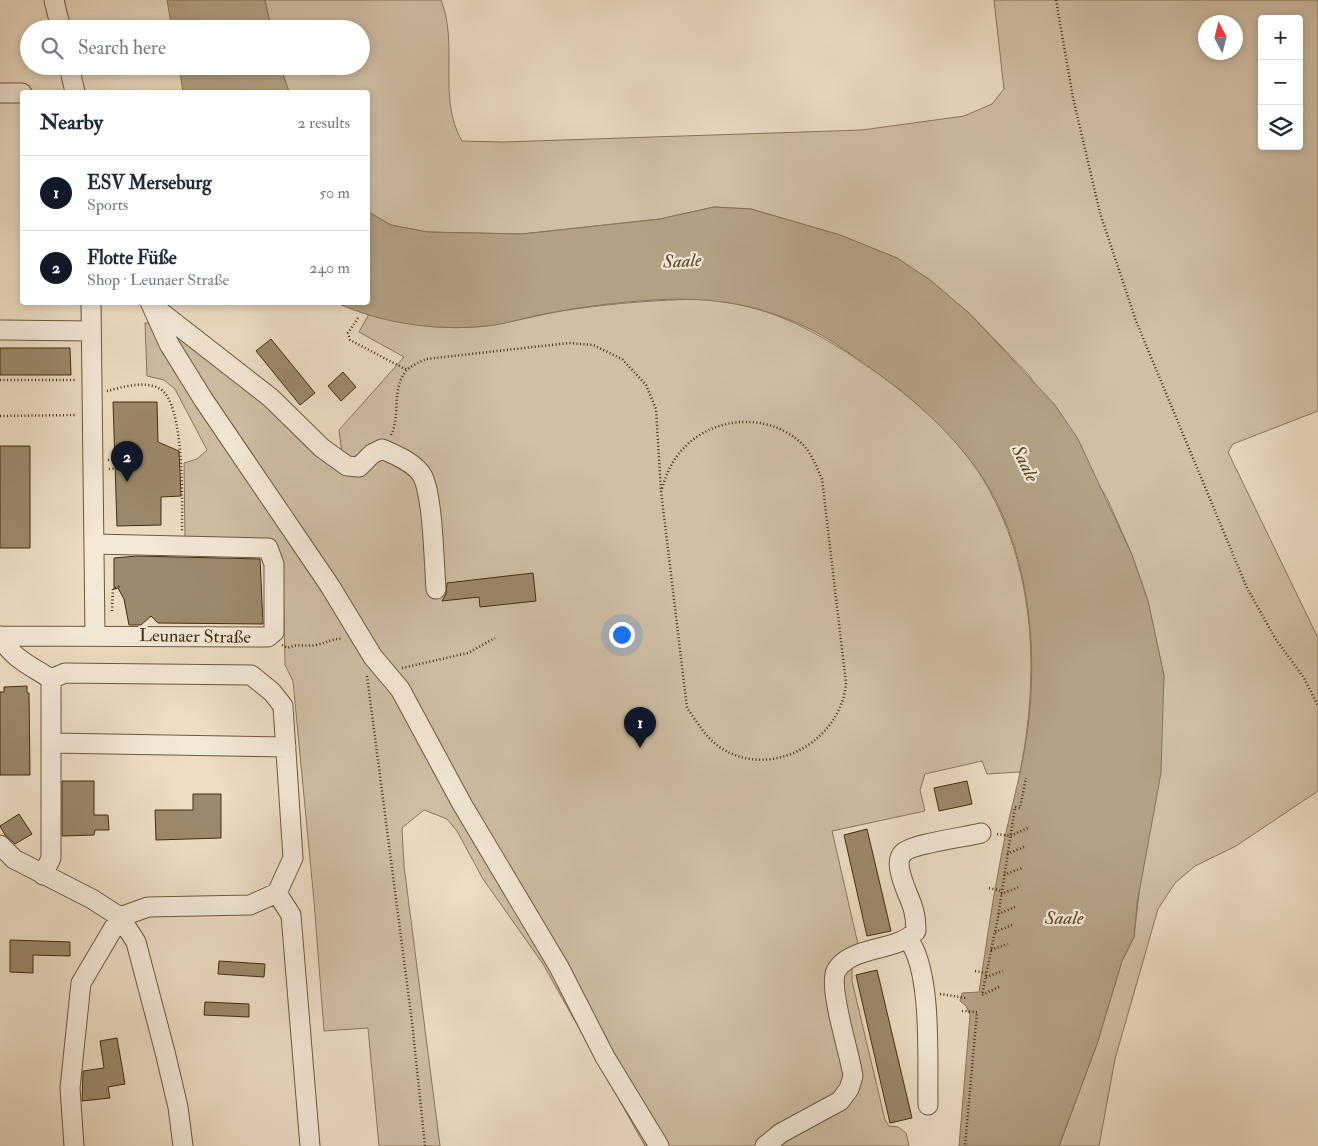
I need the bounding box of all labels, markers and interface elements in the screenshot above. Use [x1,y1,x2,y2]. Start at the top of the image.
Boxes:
north arrow [1198,15,1243,60]
map controls [1258,15,1303,150]
button: + [1258,15,1303,60]
search box [20,20,370,75]
icon: search [38,34,66,62]
text: Search here [78,36,166,60]
button: − [1258,60,1303,105]
button: layers [1258,105,1303,150]
text: Nearby [40,109,103,136]
text: 2 results [297,113,350,133]
text: ESV Merseburg [87,171,212,195]
text: 1 [53,183,59,203]
text: 50 m [319,183,350,203]
text: Sports [87,195,128,215]
text: Flotte Füße [87,246,177,270]
water label: Saale [661,248,703,274]
text: 2 [52,258,60,278]
text: 240 m [309,258,350,278]
text: Shop · Leunaer Straße [87,270,229,290]
water label: Saale [1005,440,1045,487]
pin: 2 [111,441,143,482]
your location [609,622,635,648]
street label: Leunaer Straße [139,624,252,649]
pin: 1 [624,707,656,748]
water label: Saale [1044,906,1084,930]

